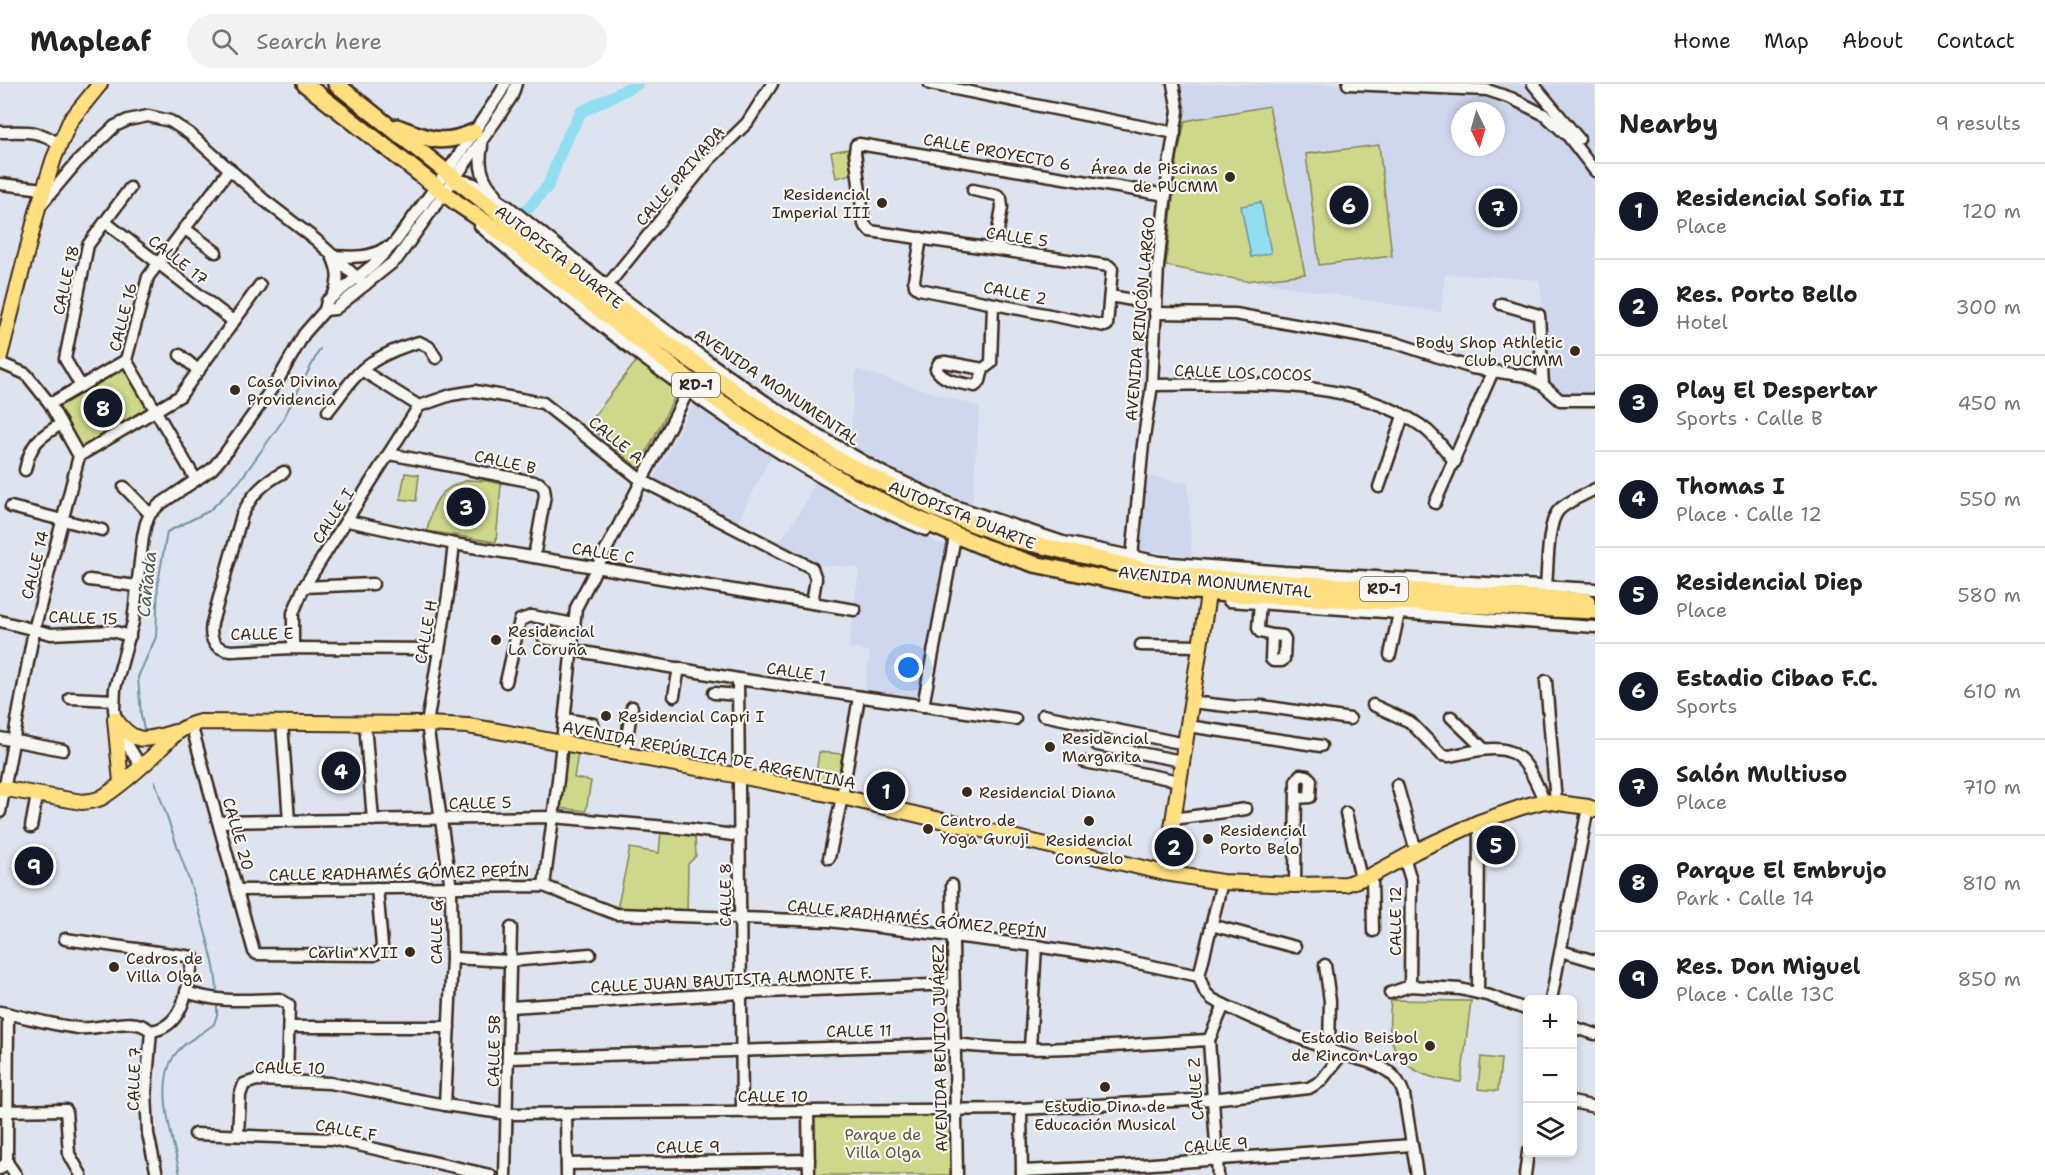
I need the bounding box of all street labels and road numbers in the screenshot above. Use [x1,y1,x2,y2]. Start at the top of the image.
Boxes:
street label: CALLE PRIVADA [631,122,729,230]
street label: CALLE PROYECTO 6 [922,129,1072,175]
street label: AUTOPISTA DUARTE [491,200,627,314]
street label: AVENIDA RINCÓN LARGO [1121,216,1159,422]
street label: CALLE 5 [984,222,1050,252]
street label: CALLE 17 [144,230,212,290]
street label: CALLE 18 [48,243,84,317]
street label: CALLE 2 [981,277,1049,309]
street label: CALLE 16 [104,280,142,354]
street label: AVENIDA MONUMENTAL [690,324,864,450]
street label: CALLE LOS COCOS [1174,360,1312,386]
road number: RD-1 [672,373,720,397]
street label: CALLE A [584,412,648,468]
street label: CALLE B [472,445,538,479]
street label: AUTOPISTA DUARTE [885,476,1039,554]
street label: CALLE I [307,484,359,548]
street label: CALLE 14 [16,528,54,602]
street label: CALLE C [570,538,636,568]
street label: AVENIDA MONUMENTAL [1117,561,1313,603]
road number: RD-1 [1360,577,1408,601]
street label: CALLE H [410,598,442,666]
street label: CALLE 15 [48,606,118,630]
street label: CALLE E [230,623,294,645]
street label: CALLE 1 [765,657,827,687]
street label: AVENIDA REPÚBLICA DE ARGENTINA [561,716,857,794]
street label: CALLE 5 [448,792,512,814]
street label: CALLE 20 [218,795,258,873]
street label: CALLE RADHAMÉS GÓMEZ PEPÍN [268,860,530,886]
street label: CALLE 8 [715,863,736,927]
street label: CALLE 12 [1385,886,1406,956]
street label: CALLE RADHAMÉS GÓMEZ PEPÍN [786,895,1048,943]
street label: CALLE G [426,899,447,965]
street label: AVENIDA BENITO JUÁREZ [928,943,952,1152]
street label: CALLE JUAN BAUTISTA ALMONTE F. [590,962,872,998]
street label: CALLE 5B [483,1015,505,1087]
street label: CALLE 11 [826,1020,892,1042]
street label: CALLE 7 [122,1047,146,1111]
street label: CALLE 10 [255,1057,325,1079]
street label: CALLE Z [1183,1057,1209,1121]
street label: CALLE 10 [738,1086,808,1107]
street label: CALLE F [314,1114,378,1146]
street label: CALLE 9 [1183,1132,1249,1158]
street label: CALLE 9 [656,1136,720,1158]

